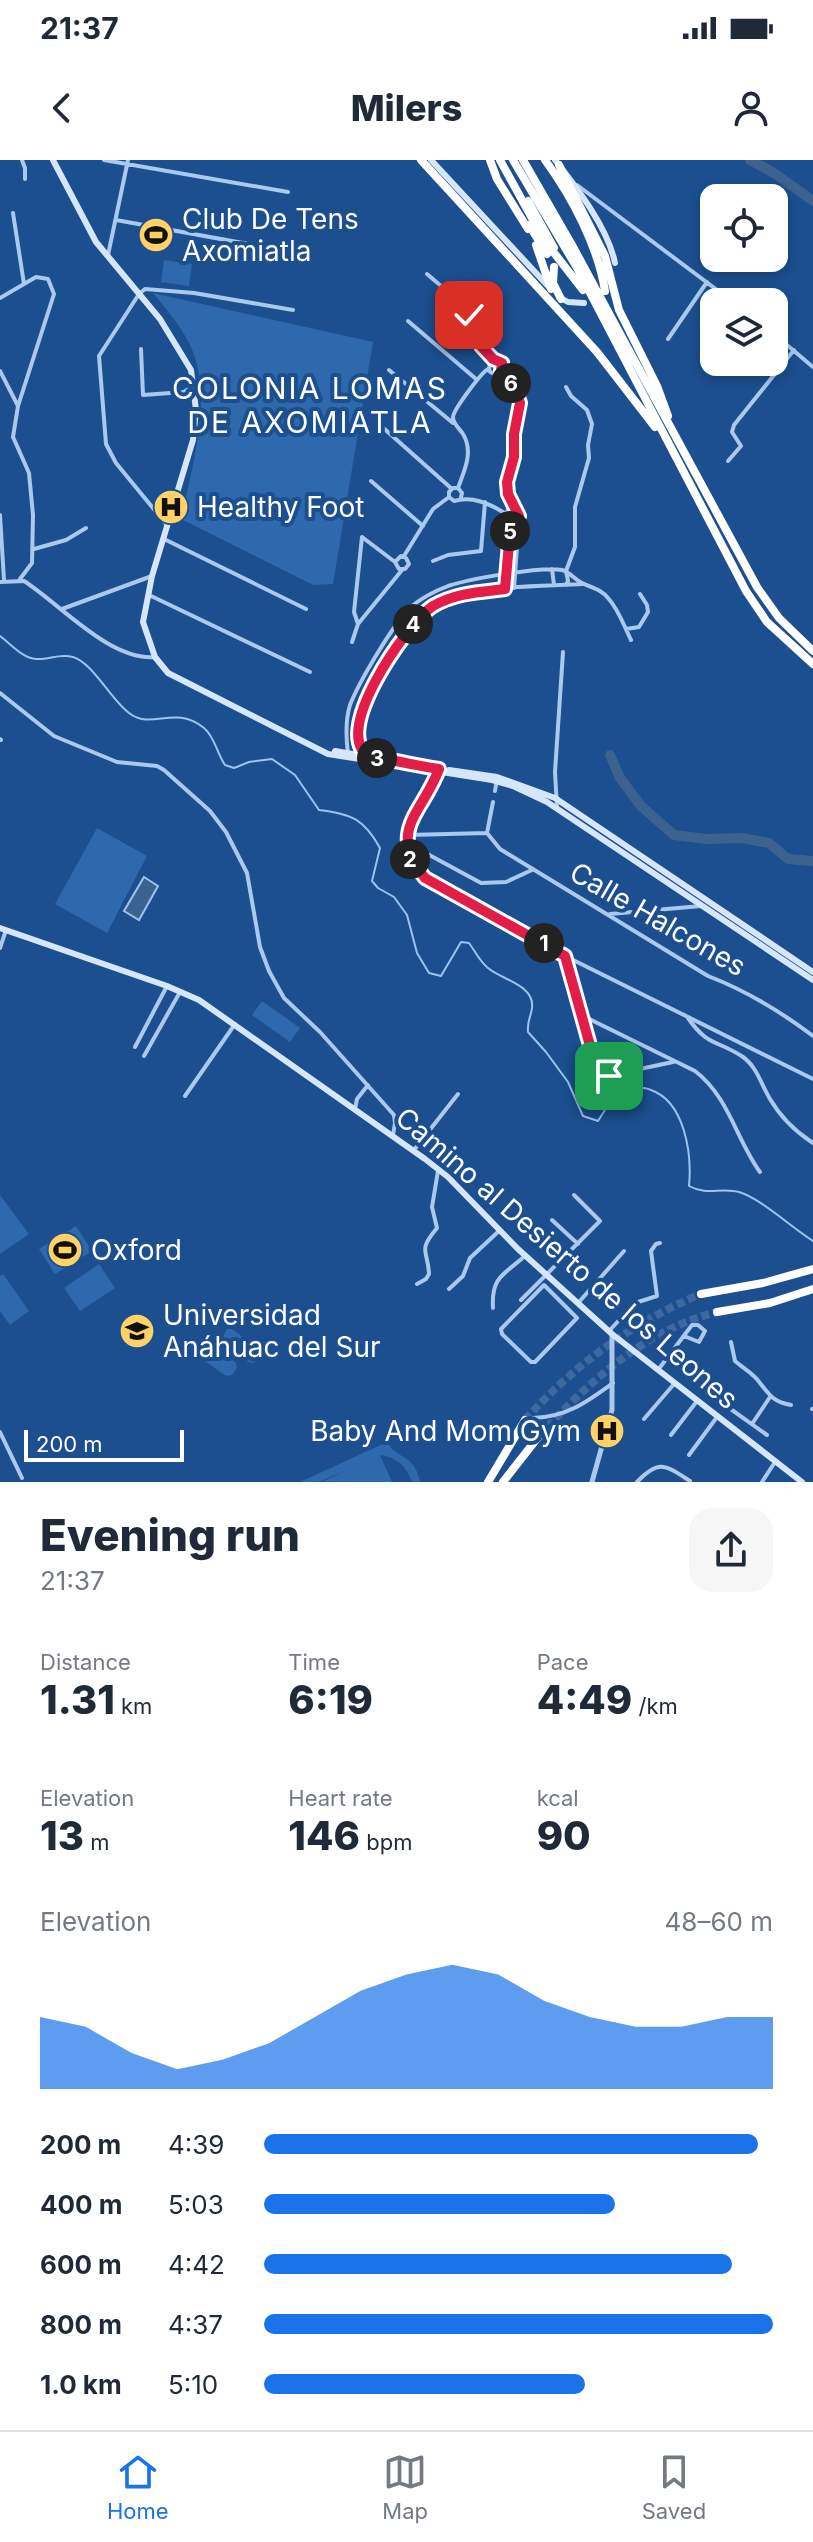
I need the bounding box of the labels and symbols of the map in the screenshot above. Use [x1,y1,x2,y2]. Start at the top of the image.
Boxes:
place label: Club De Tens Axomiatla [182,202,359,268]
sports icon: Club De Tens Axomiatla [137,216,175,254]
pin [435,281,503,349]
pin: 6 [491,363,531,403]
district label: COLONIA LOMAS DE AXOMIATLA [172,370,448,440]
hospital icon: Healthy Foot [152,488,190,526]
place label: Healthy Foot [197,490,364,524]
pin: 5 [490,511,530,551]
pin: 4 [393,604,433,644]
pin: 3 [357,738,397,778]
pin: 2 [390,839,430,879]
street label: Calle Halcones [564,855,752,983]
pin: 1 [524,923,564,963]
pin [575,1042,643,1110]
street label: Camino al Desierto de los Leones [389,1100,745,1416]
sports icon: Oxford [46,1231,84,1269]
place label: Oxford [91,1233,182,1267]
place label: Universidad Anáhuac del Sur [163,1298,380,1364]
school or university icon: Universidad Anáhuac del Sur [118,1312,156,1350]
hospital icon: Baby And Mom Gym [588,1412,626,1450]
place label: Baby And Mom Gym [310,1414,581,1448]
scale bar [24,1426,184,1462]

